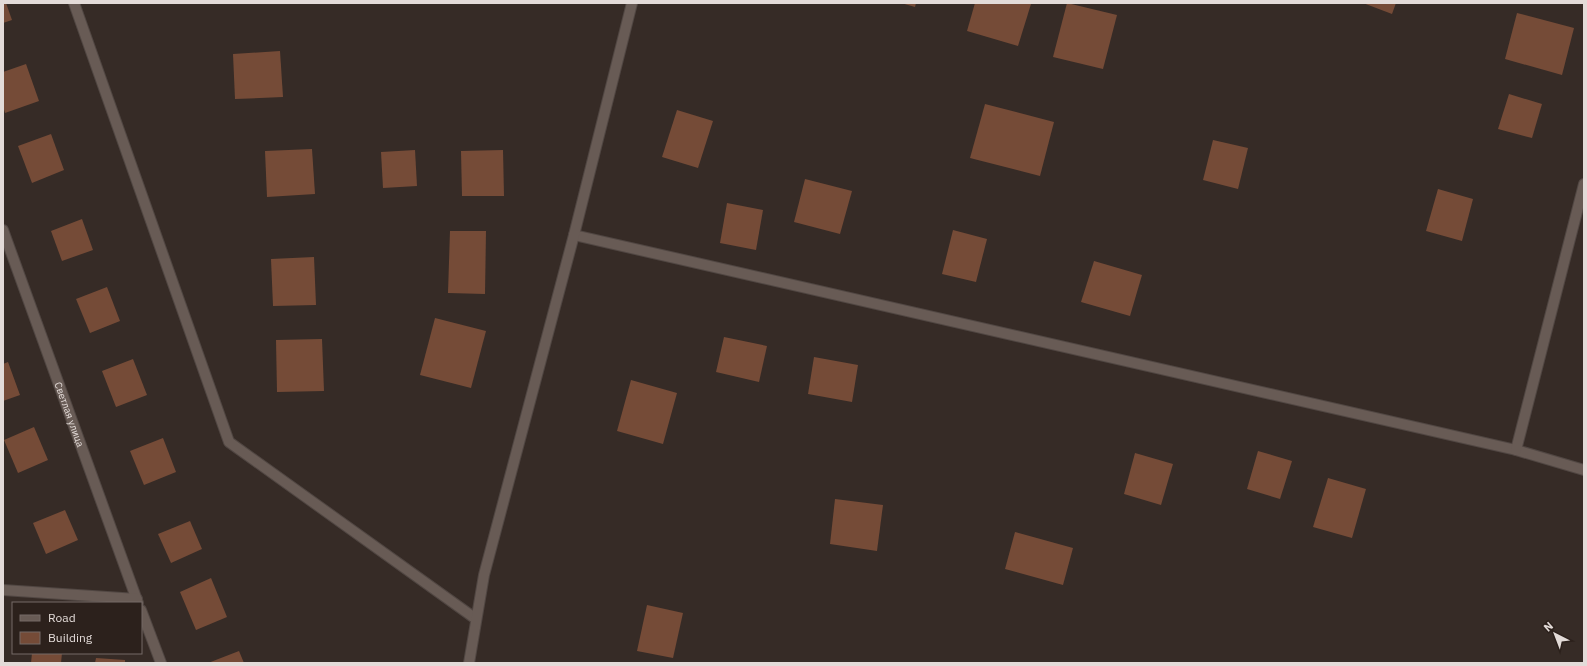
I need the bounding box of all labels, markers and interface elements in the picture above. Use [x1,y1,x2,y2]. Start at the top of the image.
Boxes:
street label: Светлая улица [52,380,88,449]
legend [12,602,142,654]
text: Road [48,610,76,625]
north arrow [1535,614,1575,654]
text: N [1541,619,1556,634]
text: Building [48,630,93,645]

